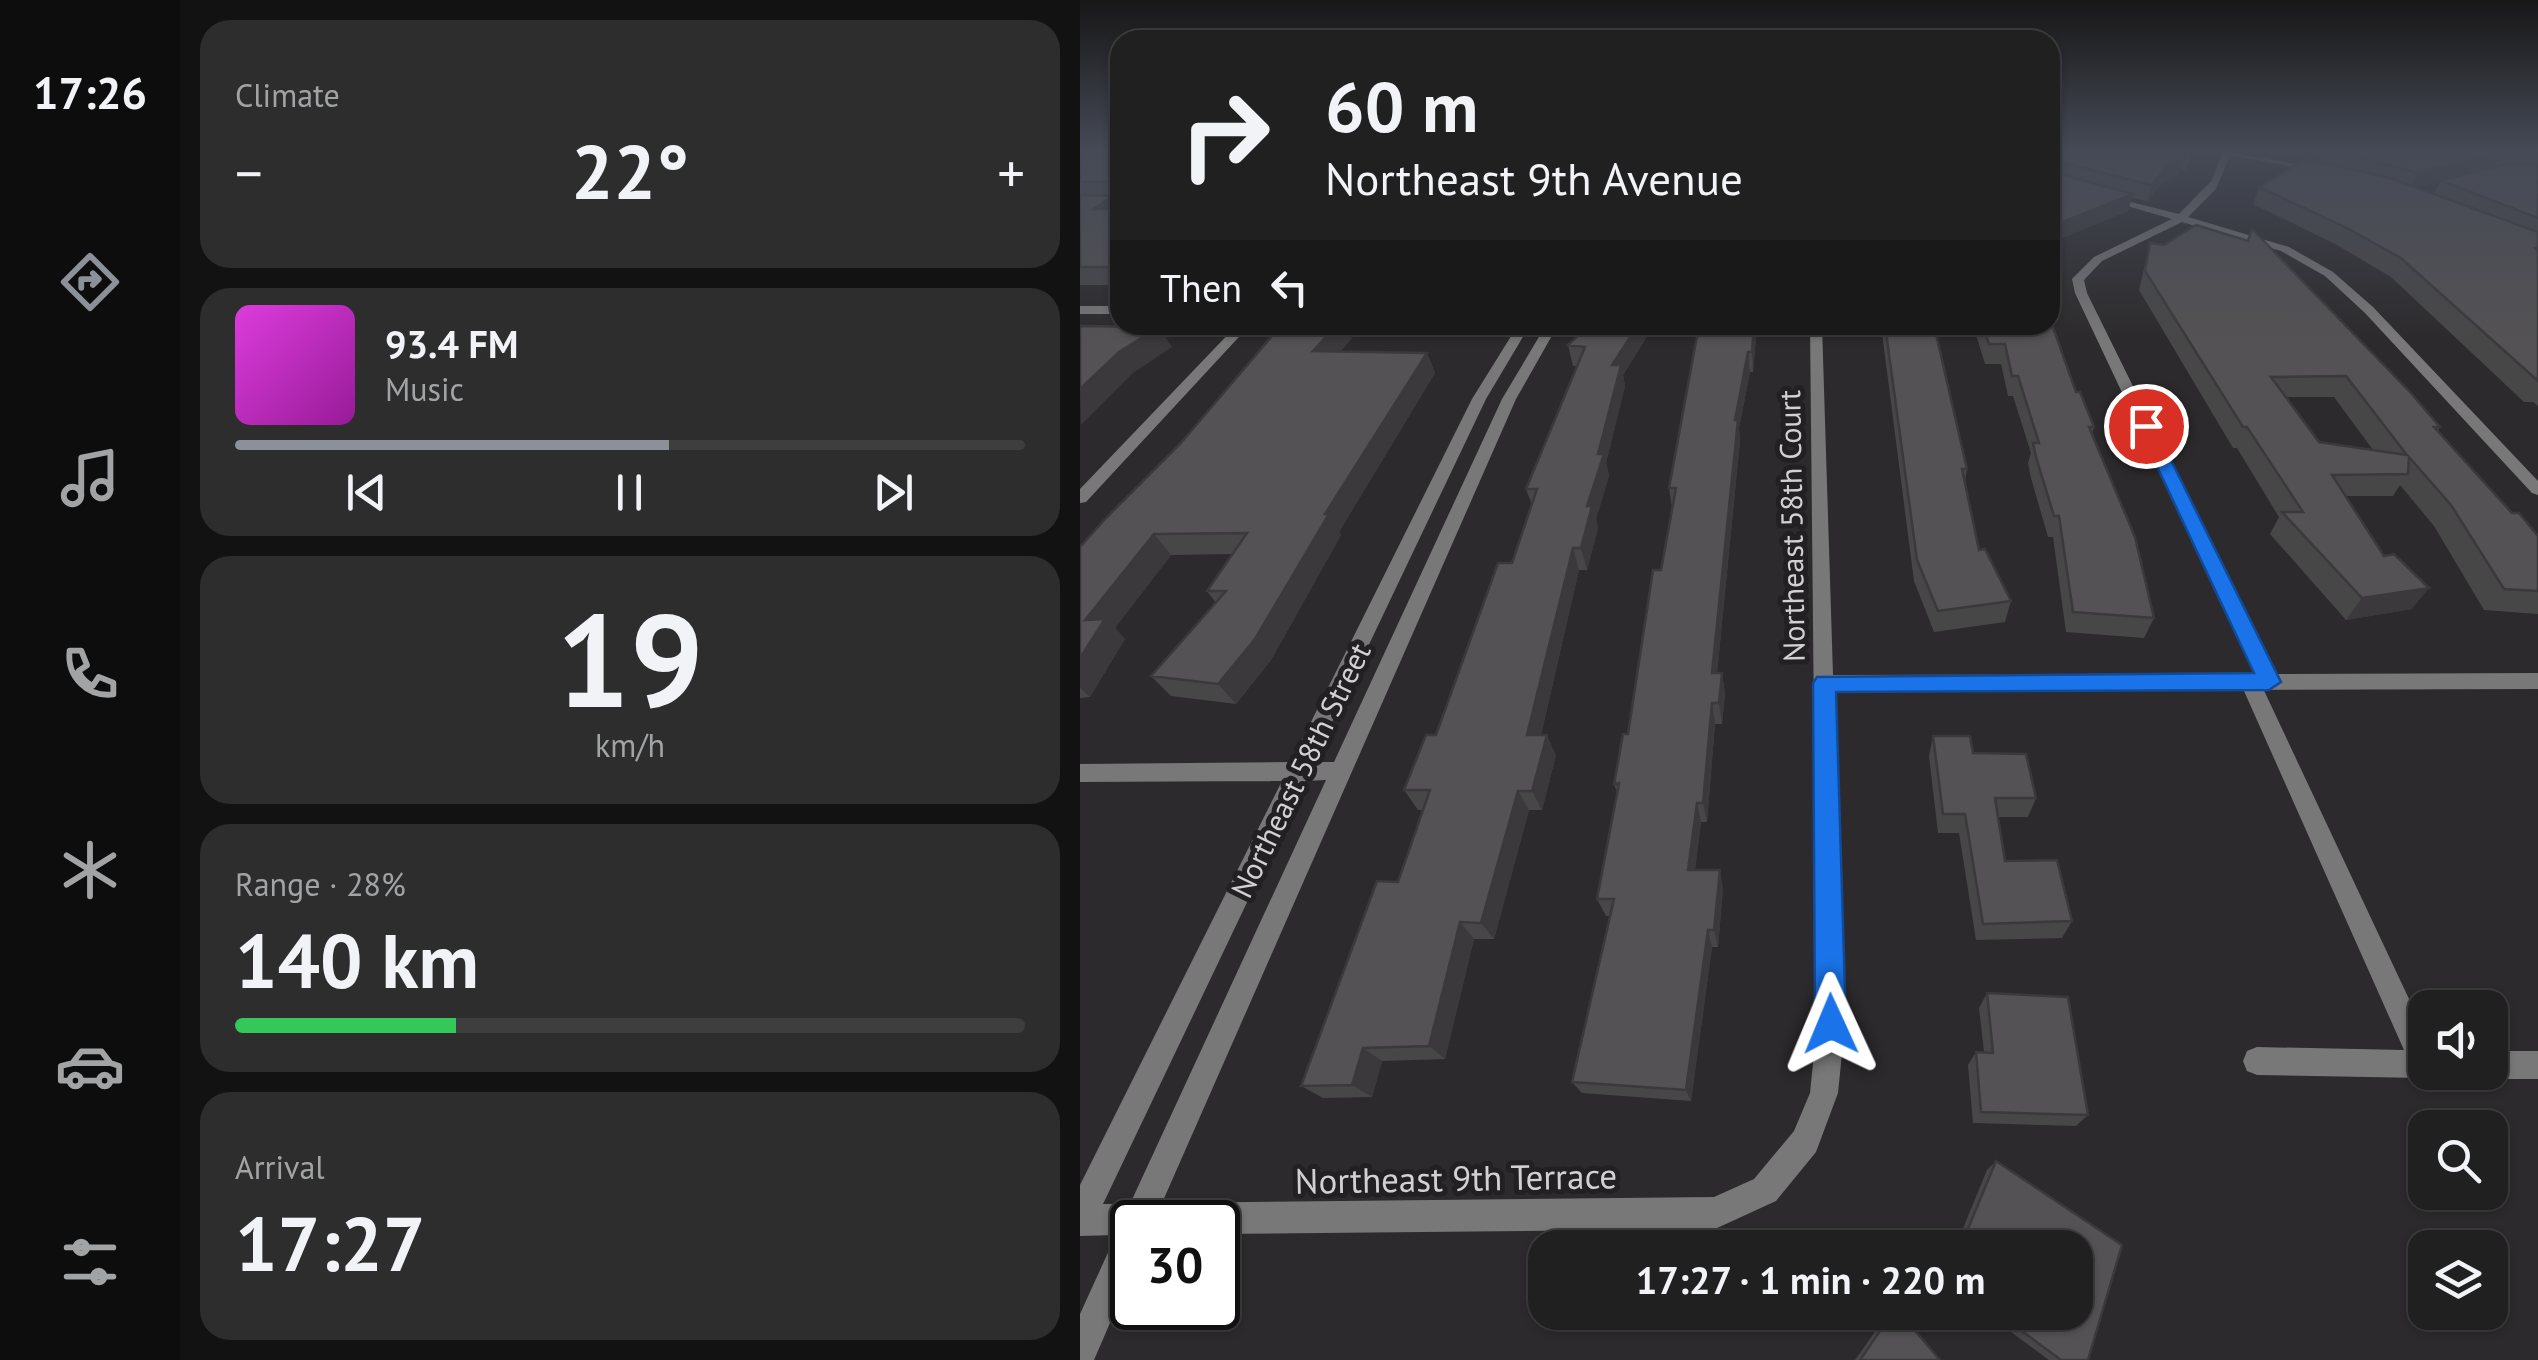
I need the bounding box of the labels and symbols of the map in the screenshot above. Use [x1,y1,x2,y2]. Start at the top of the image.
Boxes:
pin [2104,384,2189,469]
street label: Northeast 58th Court [1769,390,1813,662]
street label: Northeast 58th Street [1221,636,1379,904]
position arrow [1779,972,1883,1076]
street label: Northeast 9th Terrace [1294,1152,1618,1204]
speed limit sign: 30 [1110,1200,1240,1330]

